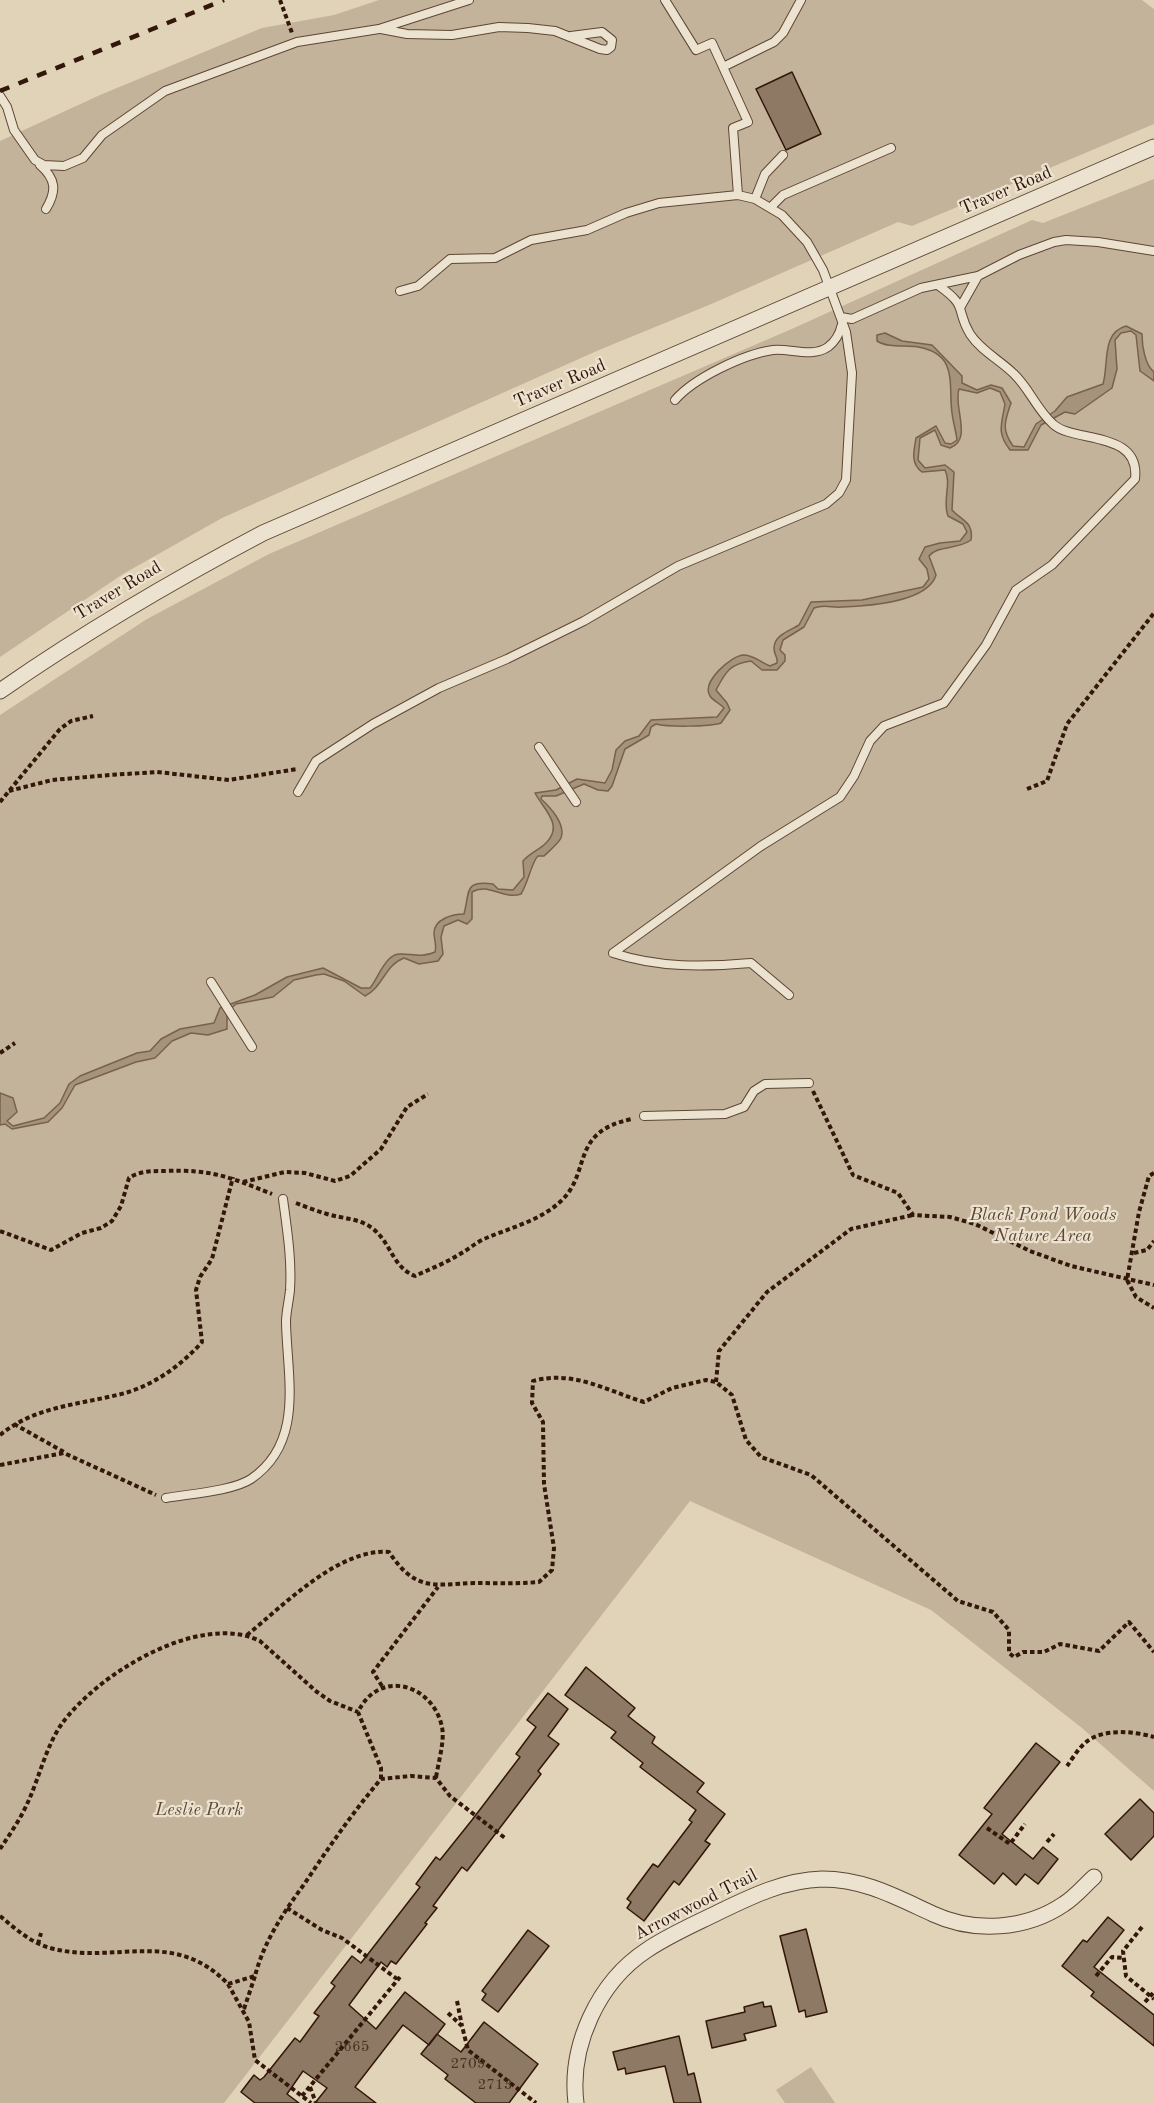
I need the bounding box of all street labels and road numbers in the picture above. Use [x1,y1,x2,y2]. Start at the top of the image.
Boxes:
street label: Traver Road [957,162,1055,220]
street label: Traver Road [511,355,609,413]
street label: Traver Road [70,556,166,626]
street label: Arrowwood Trail [631,1865,761,1945]

